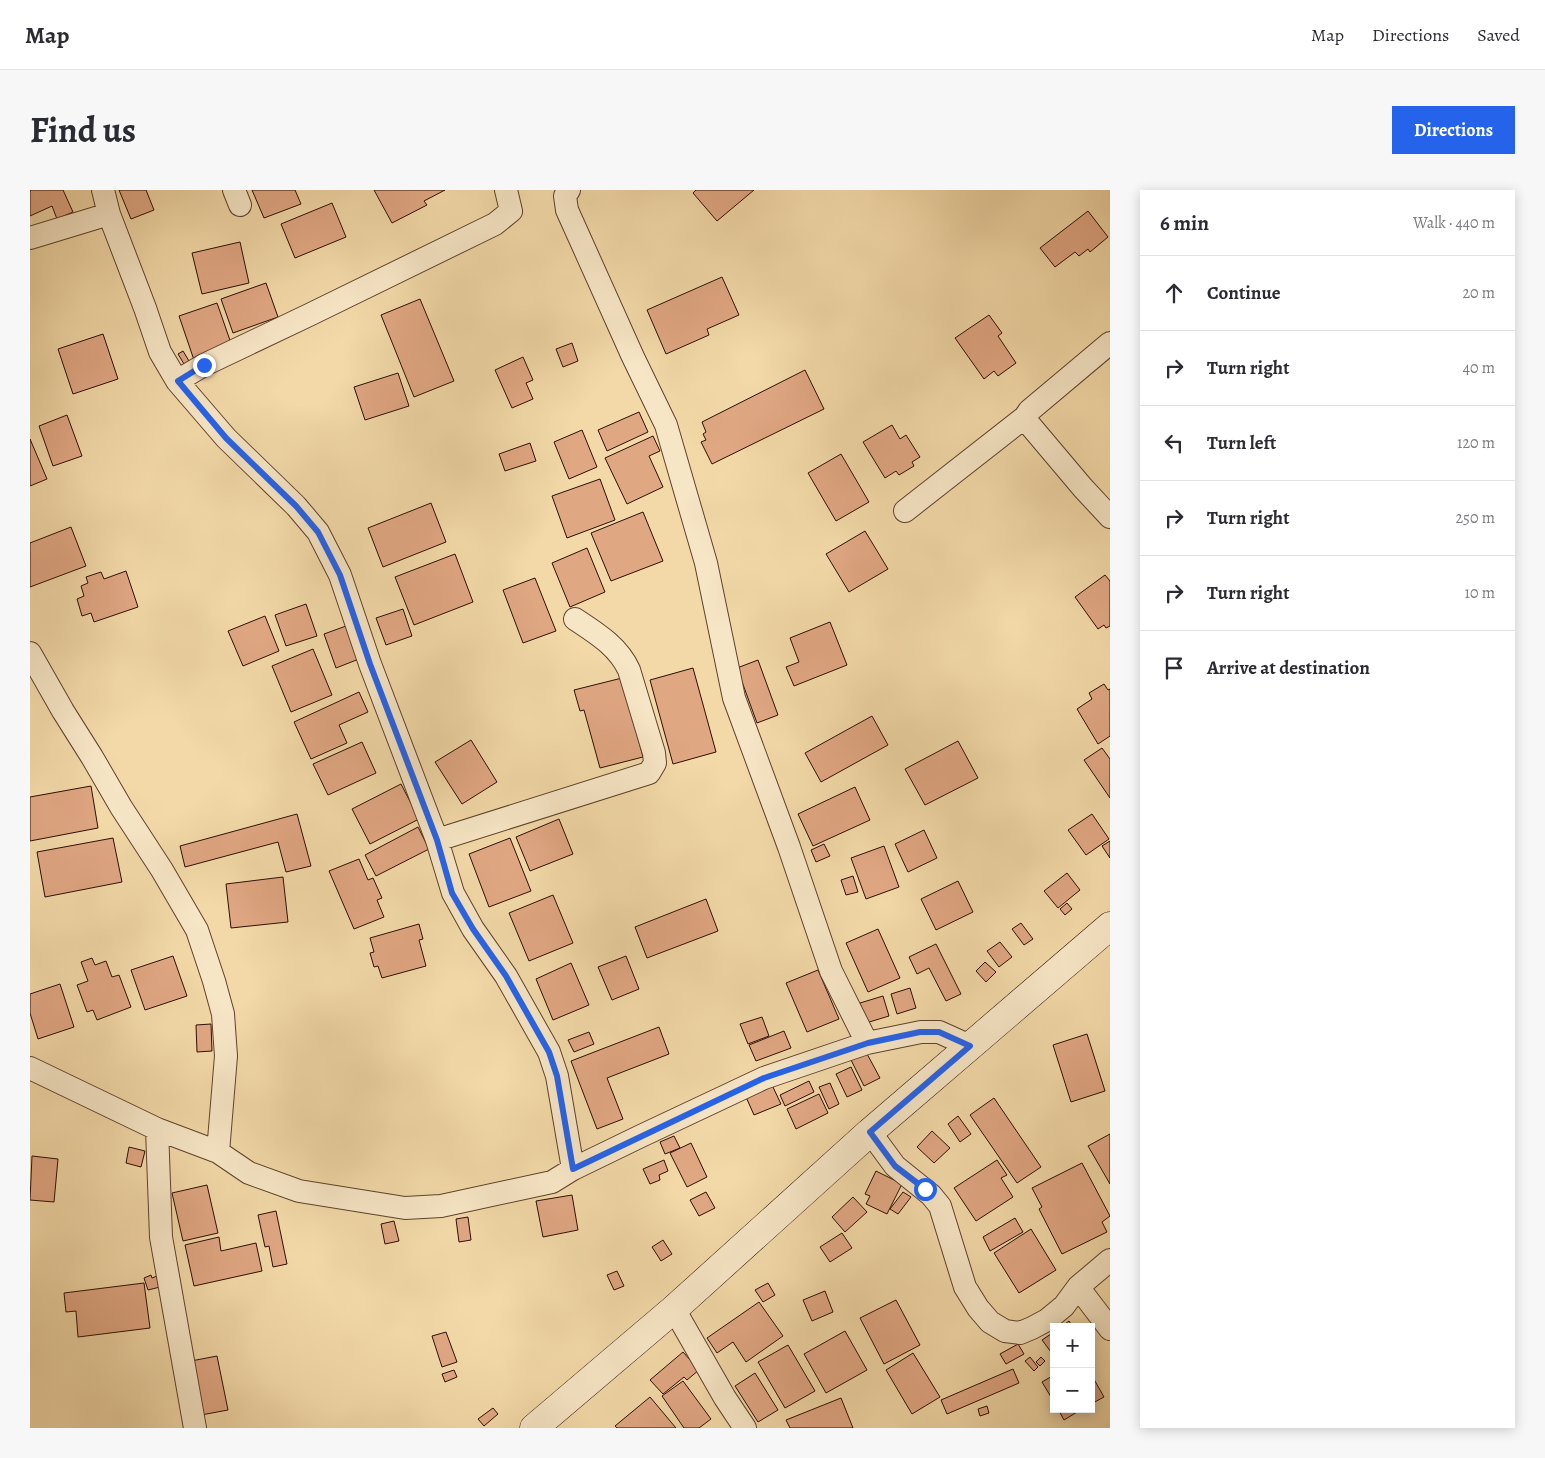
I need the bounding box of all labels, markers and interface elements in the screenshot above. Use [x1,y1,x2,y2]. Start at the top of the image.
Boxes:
text: Map [25,19,69,51]
text: Map [1311,23,1344,47]
text: Directions [1372,23,1449,47]
text: Saved [1477,23,1520,47]
text: Find us [30,106,136,154]
button: Directions [1392,106,1515,154]
text: 6 min [1160,209,1209,237]
text: Walk · 440 m [1413,212,1495,234]
icon: ahead [1160,279,1188,307]
text: Continue [1207,280,1281,306]
text: 20 m [1462,282,1495,304]
route end [193,354,216,377]
icon: right [1160,354,1188,382]
text: Turn right [1207,355,1289,381]
text: 40 m [1463,357,1495,379]
icon: left [1160,429,1188,457]
text: Turn left [1207,430,1276,456]
text: 120 m [1457,432,1495,454]
icon: right [1160,504,1188,532]
text: Turn right [1207,505,1289,531]
text: 250 m [1456,507,1495,529]
icon: right [1160,579,1188,607]
text: Turn right [1207,580,1289,606]
text: 10 m [1465,582,1495,604]
icon: arrive [1160,654,1188,682]
text: Arrive at destination [1207,655,1370,681]
route start [914,1178,937,1201]
map controls [1050,1323,1095,1413]
button: + [1050,1323,1095,1368]
button: − [1050,1368,1095,1413]

